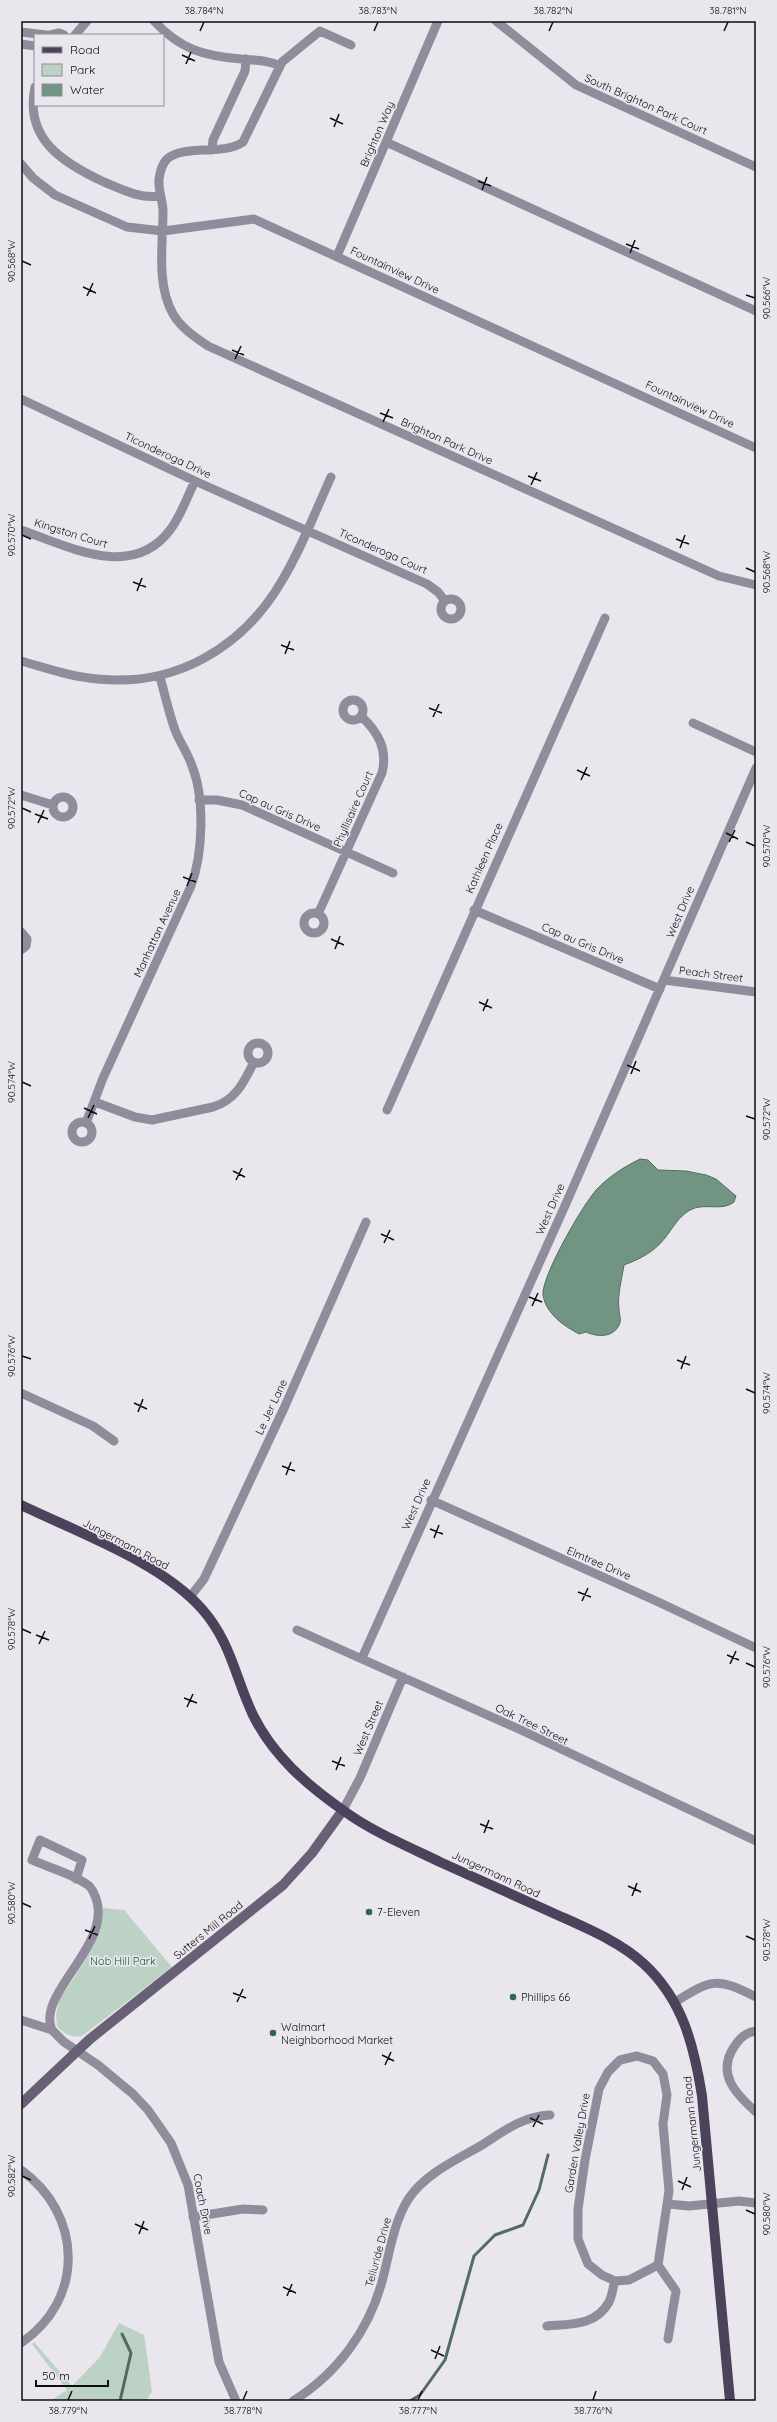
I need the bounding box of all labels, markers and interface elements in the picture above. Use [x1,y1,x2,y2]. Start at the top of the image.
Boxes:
text: 38.784°N [185,4,223,17]
text: 38.783°N [359,4,397,17]
text: 38.782°N [533,4,573,17]
text: 38.781°N [709,4,747,17]
legend [34,34,164,106]
text: Road [70,42,100,57]
text: Park [70,62,95,77]
street label: South Brighton Park Court [582,71,710,138]
text: Water [70,82,105,97]
street label: Brighton Way [357,99,397,169]
text: 90.568°W [5,239,18,282]
street label: Fountainview Drive [348,243,442,297]
text: 90.566°W [760,276,773,319]
street label: Fountainview Drive [643,377,737,431]
street label: Brighton Park Drive [399,414,495,468]
street label: Ticonderoga Drive [122,429,214,481]
text: 90.570°W [5,513,18,556]
street label: Kingston Court [33,515,110,551]
street label: Ticonderoga Court [336,525,430,577]
text: 90.568°W [760,550,773,593]
street label: Phyllisaire Court [330,768,376,849]
text: 90.572°W [5,786,18,829]
street label: Cap au Gris Drive [237,786,323,834]
street label: Kathleen Place [462,820,506,896]
text: 90.570°W [760,824,773,867]
street label: West Drive [663,884,697,940]
street label: Manhattan Avenue [130,886,184,980]
street label: Cap au Gris Drive [540,919,626,967]
street label: Peach Street [678,963,744,985]
text: 90.574°W [5,1061,18,1103]
text: 90.572°W [760,1097,773,1140]
street label: West Drive [532,1181,568,1237]
text: 90.576°W [5,1335,18,1377]
text: 90.574°W [760,1372,773,1414]
street label: Le Jer Lane [252,1377,290,1437]
street label: West Drive [398,1476,434,1532]
street label: Jungermann Road [80,1515,172,1573]
street label: Elmtree Drive [565,1543,633,1583]
text: 90.578°W [5,1608,18,1650]
text: 90.576°W [760,1646,773,1688]
street label: West Street [350,1698,386,1758]
street label: Oak Tree Street [493,1700,571,1748]
street label: Jungermann Road [450,1847,542,1901]
text: 90.580°W [5,1881,18,1925]
street label: Sutters Mill Road [170,1898,246,1962]
place label: 7-Eleven [377,1905,420,1919]
marker: 7-Eleven [364,1907,374,1917]
text: 90.578°W [760,1919,773,1961]
park label: Nob Hill Park [90,1954,156,1968]
place label: Phillips 66 [521,1990,570,2004]
marker: Phillips 66 [508,1992,518,2002]
place label: Walmart Neighborhood Market [281,2020,393,2047]
marker: Walmart Neighborhood Market [268,2028,278,2038]
street label: Jungermann Road [680,2076,704,2172]
street label: Garden Valley Drive [561,2092,593,2194]
text: 90.582°W [5,2154,18,2197]
street label: Coach Drive [190,2172,216,2236]
text: 90.580°W [760,2192,773,2236]
street label: Telluride Drive [362,2216,394,2288]
scale bar [36,2362,108,2388]
text: 50 m [42,2368,70,2383]
text: 38.779°N [49,2404,87,2417]
text: 38.778°N [224,2404,262,2417]
text: 38.777°N [399,2404,437,2417]
text: 38.776°N [574,2404,612,2417]

